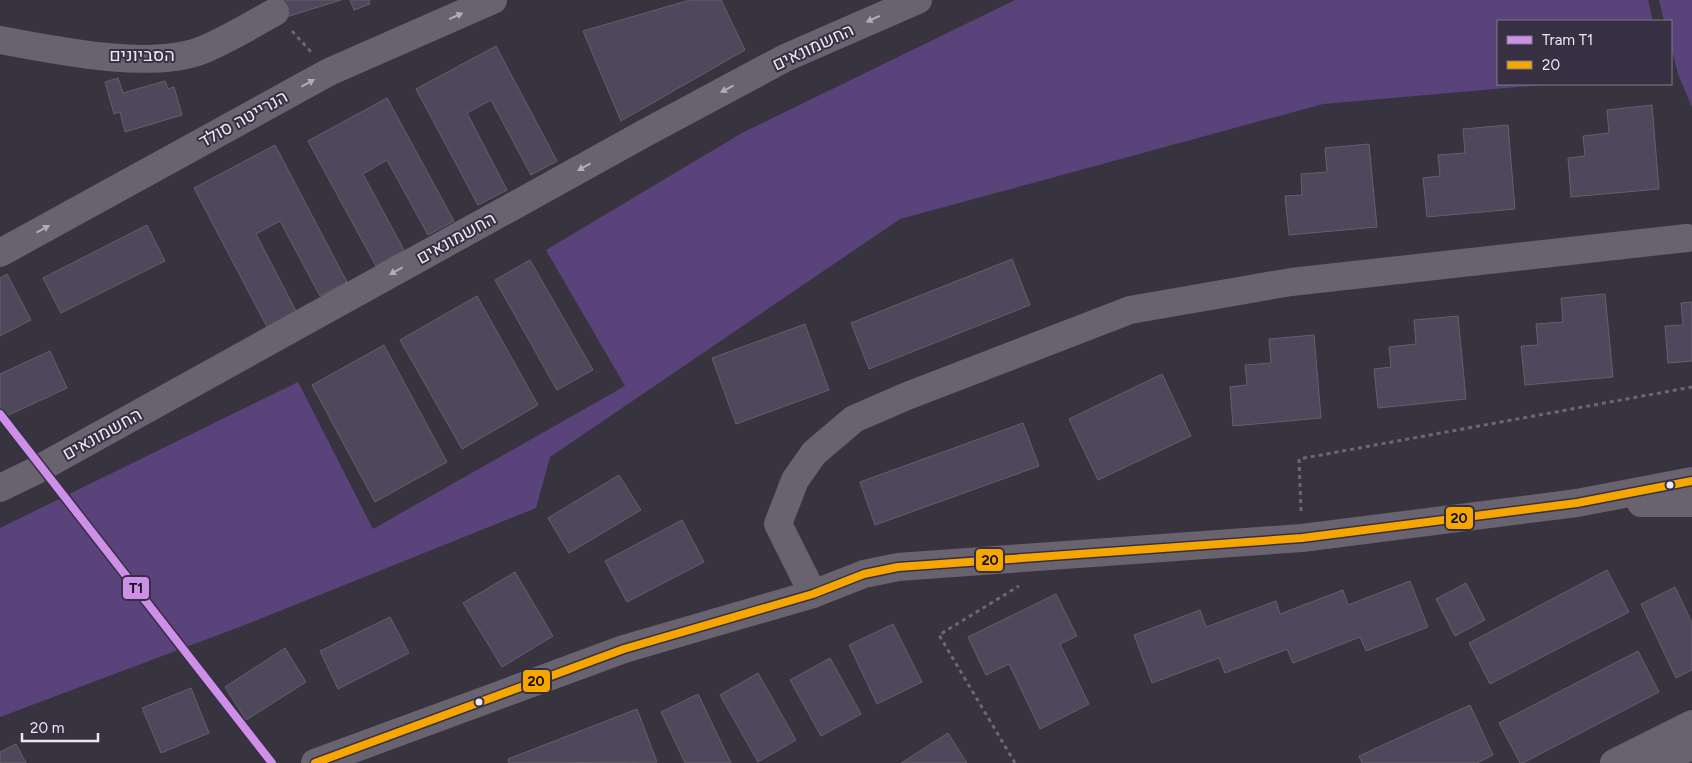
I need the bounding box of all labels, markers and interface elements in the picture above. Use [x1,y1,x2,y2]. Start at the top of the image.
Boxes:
one-way arrow [449,12,463,20]
one-way arrow [866,16,880,24]
street label: החשמונאים [769,19,857,75]
legend [1497,20,1672,85]
text: Tram T1 [1542,31,1593,49]
street label: הסביונים [109,44,175,66]
text: 20 [1542,56,1560,74]
one-way arrow [300,79,315,87]
one-way arrow [719,85,734,93]
street label: הנרייטה סולד [195,86,291,152]
one-way arrow [577,163,591,171]
street label: החשמונאים [412,207,500,269]
one-way arrow [35,225,50,233]
one-way arrow [389,267,403,275]
street label: החשמונאים [58,403,146,465]
unlabelled marker [1665,480,1675,490]
line badge: 20 [1445,506,1474,530]
text: 20 [1450,510,1468,527]
line badge: 20 [975,548,1004,572]
text: 20 [981,552,999,569]
line badge: T1 [122,576,150,600]
text: T1 [129,580,143,597]
line badge: 20 [522,669,551,693]
text: 20 [527,673,545,690]
unlabelled marker [474,697,484,707]
scale bar [22,710,99,742]
text: 20 m [30,719,64,737]

